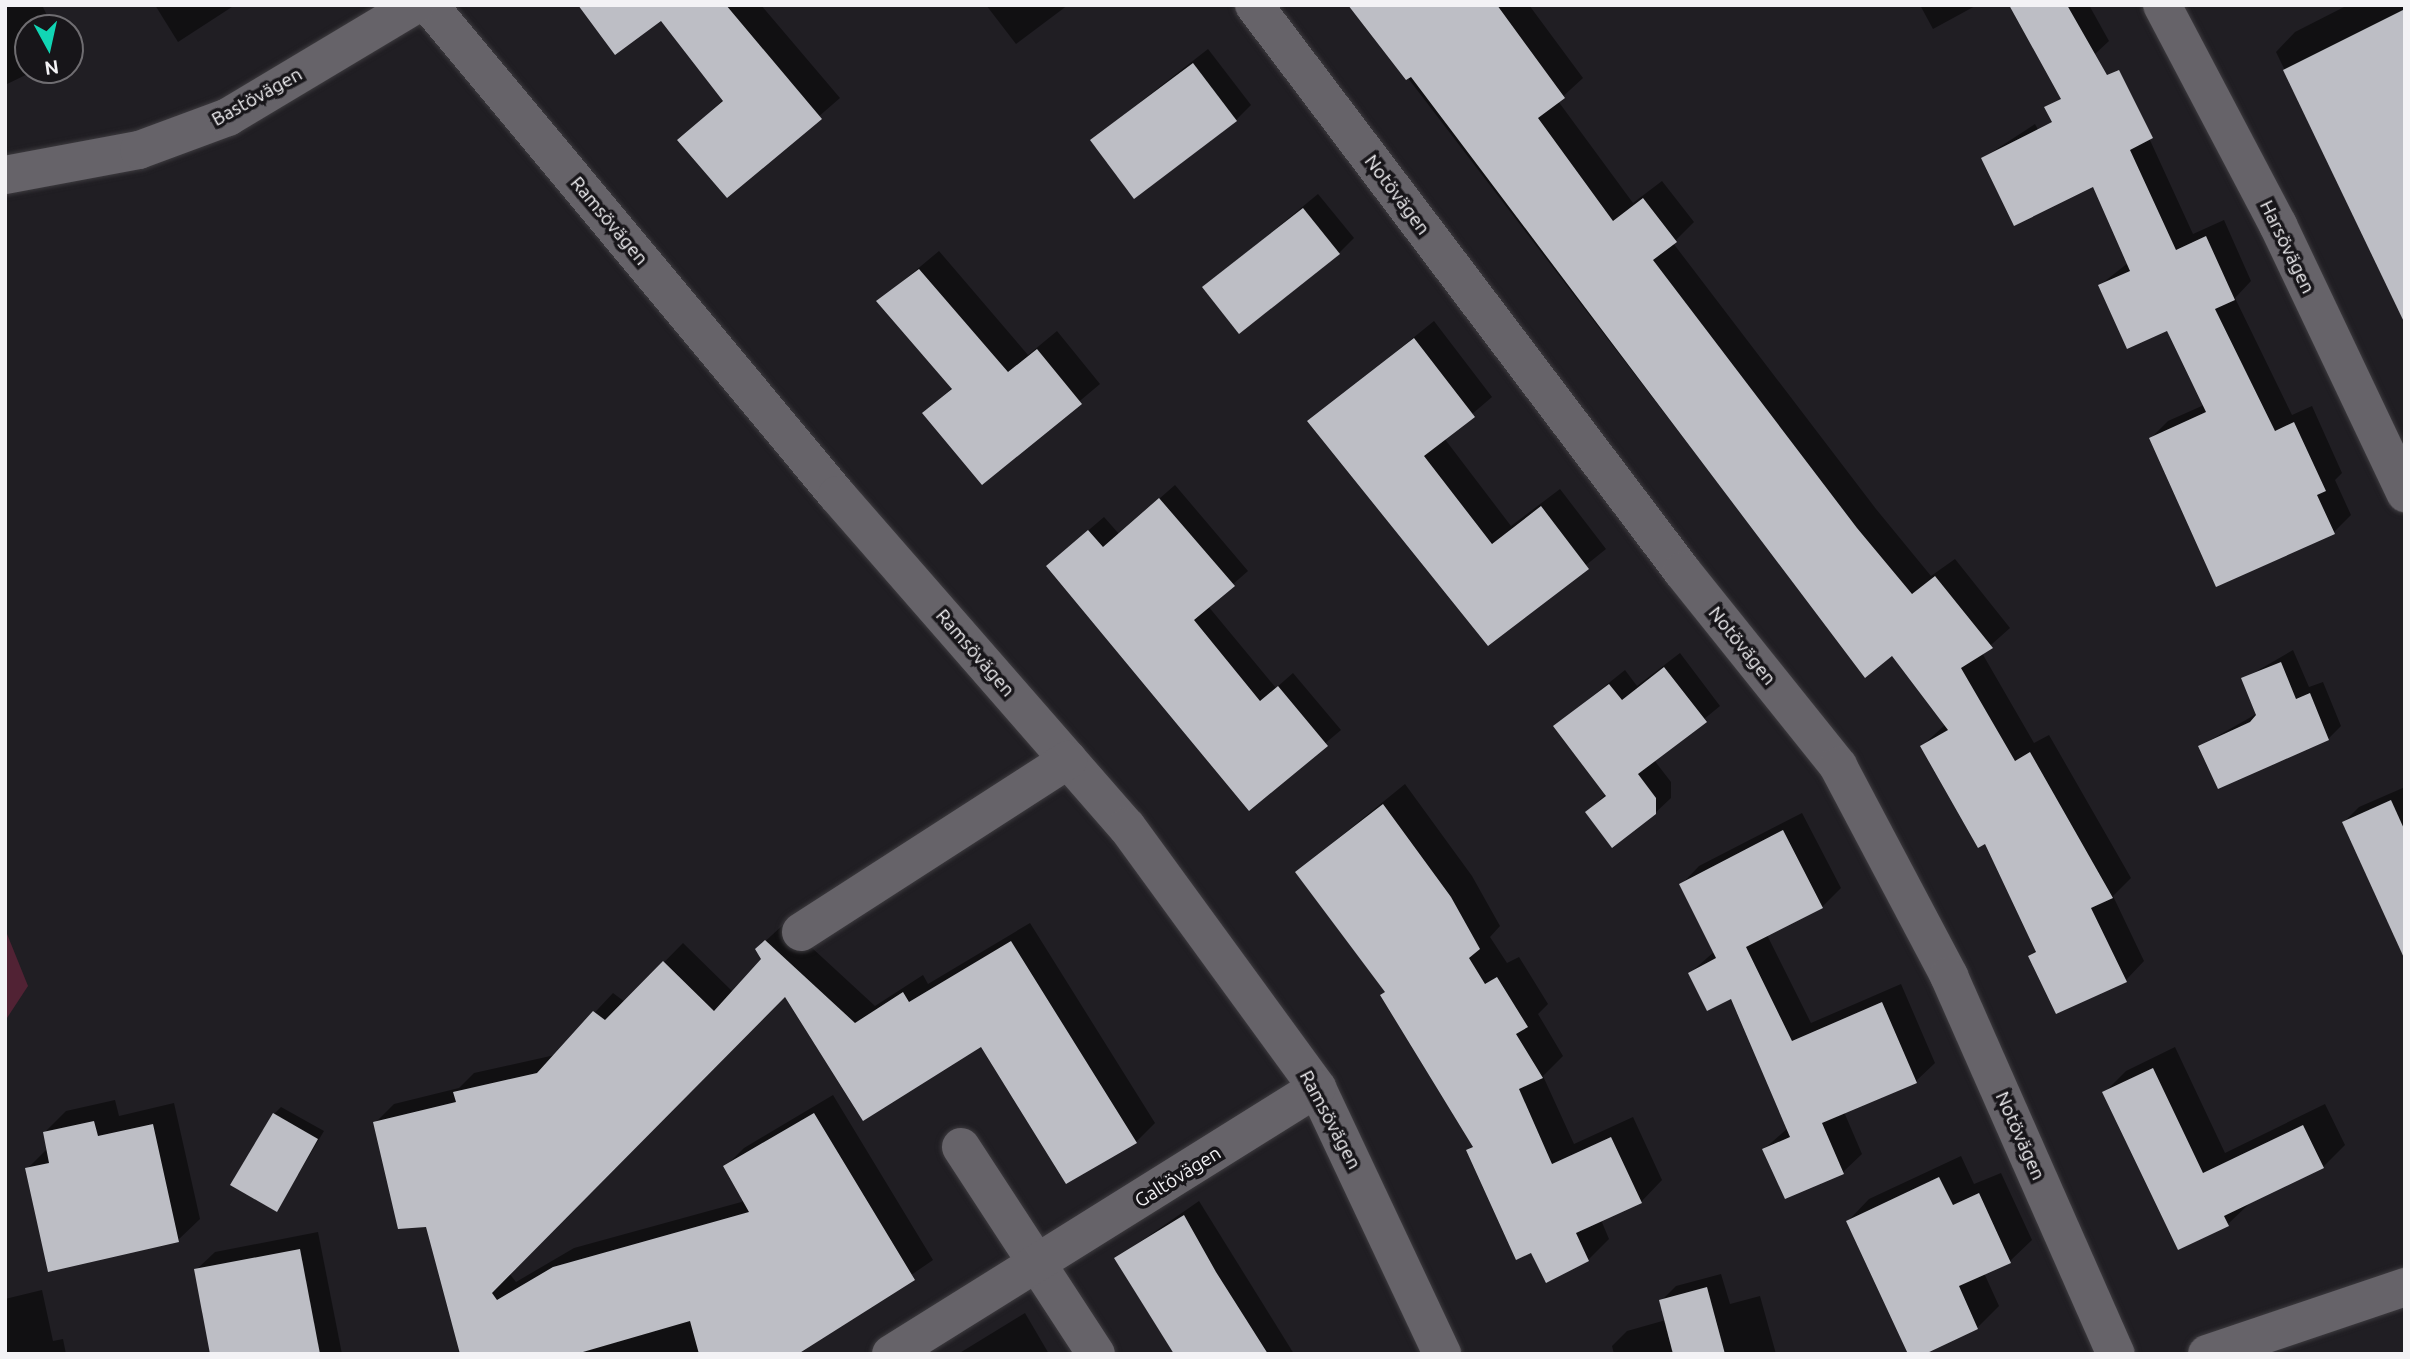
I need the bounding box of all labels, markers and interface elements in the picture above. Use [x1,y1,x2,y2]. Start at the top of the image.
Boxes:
north arrow [14,14,84,84]
text: N [43,56,60,80]
street label: Bastövägen [208,63,306,131]
street label: Notövägen [1359,150,1435,240]
street label: Ramsövägen [565,172,653,270]
street label: Harsövägen [2255,197,2319,297]
street label: Notövägen [1703,602,1781,690]
street label: Ramsövägen [931,605,1019,701]
street label: Ramsövägen [1294,1067,1366,1173]
street label: Notövägen [1990,1088,2050,1184]
street label: Galtövägen [1131,1142,1225,1212]

